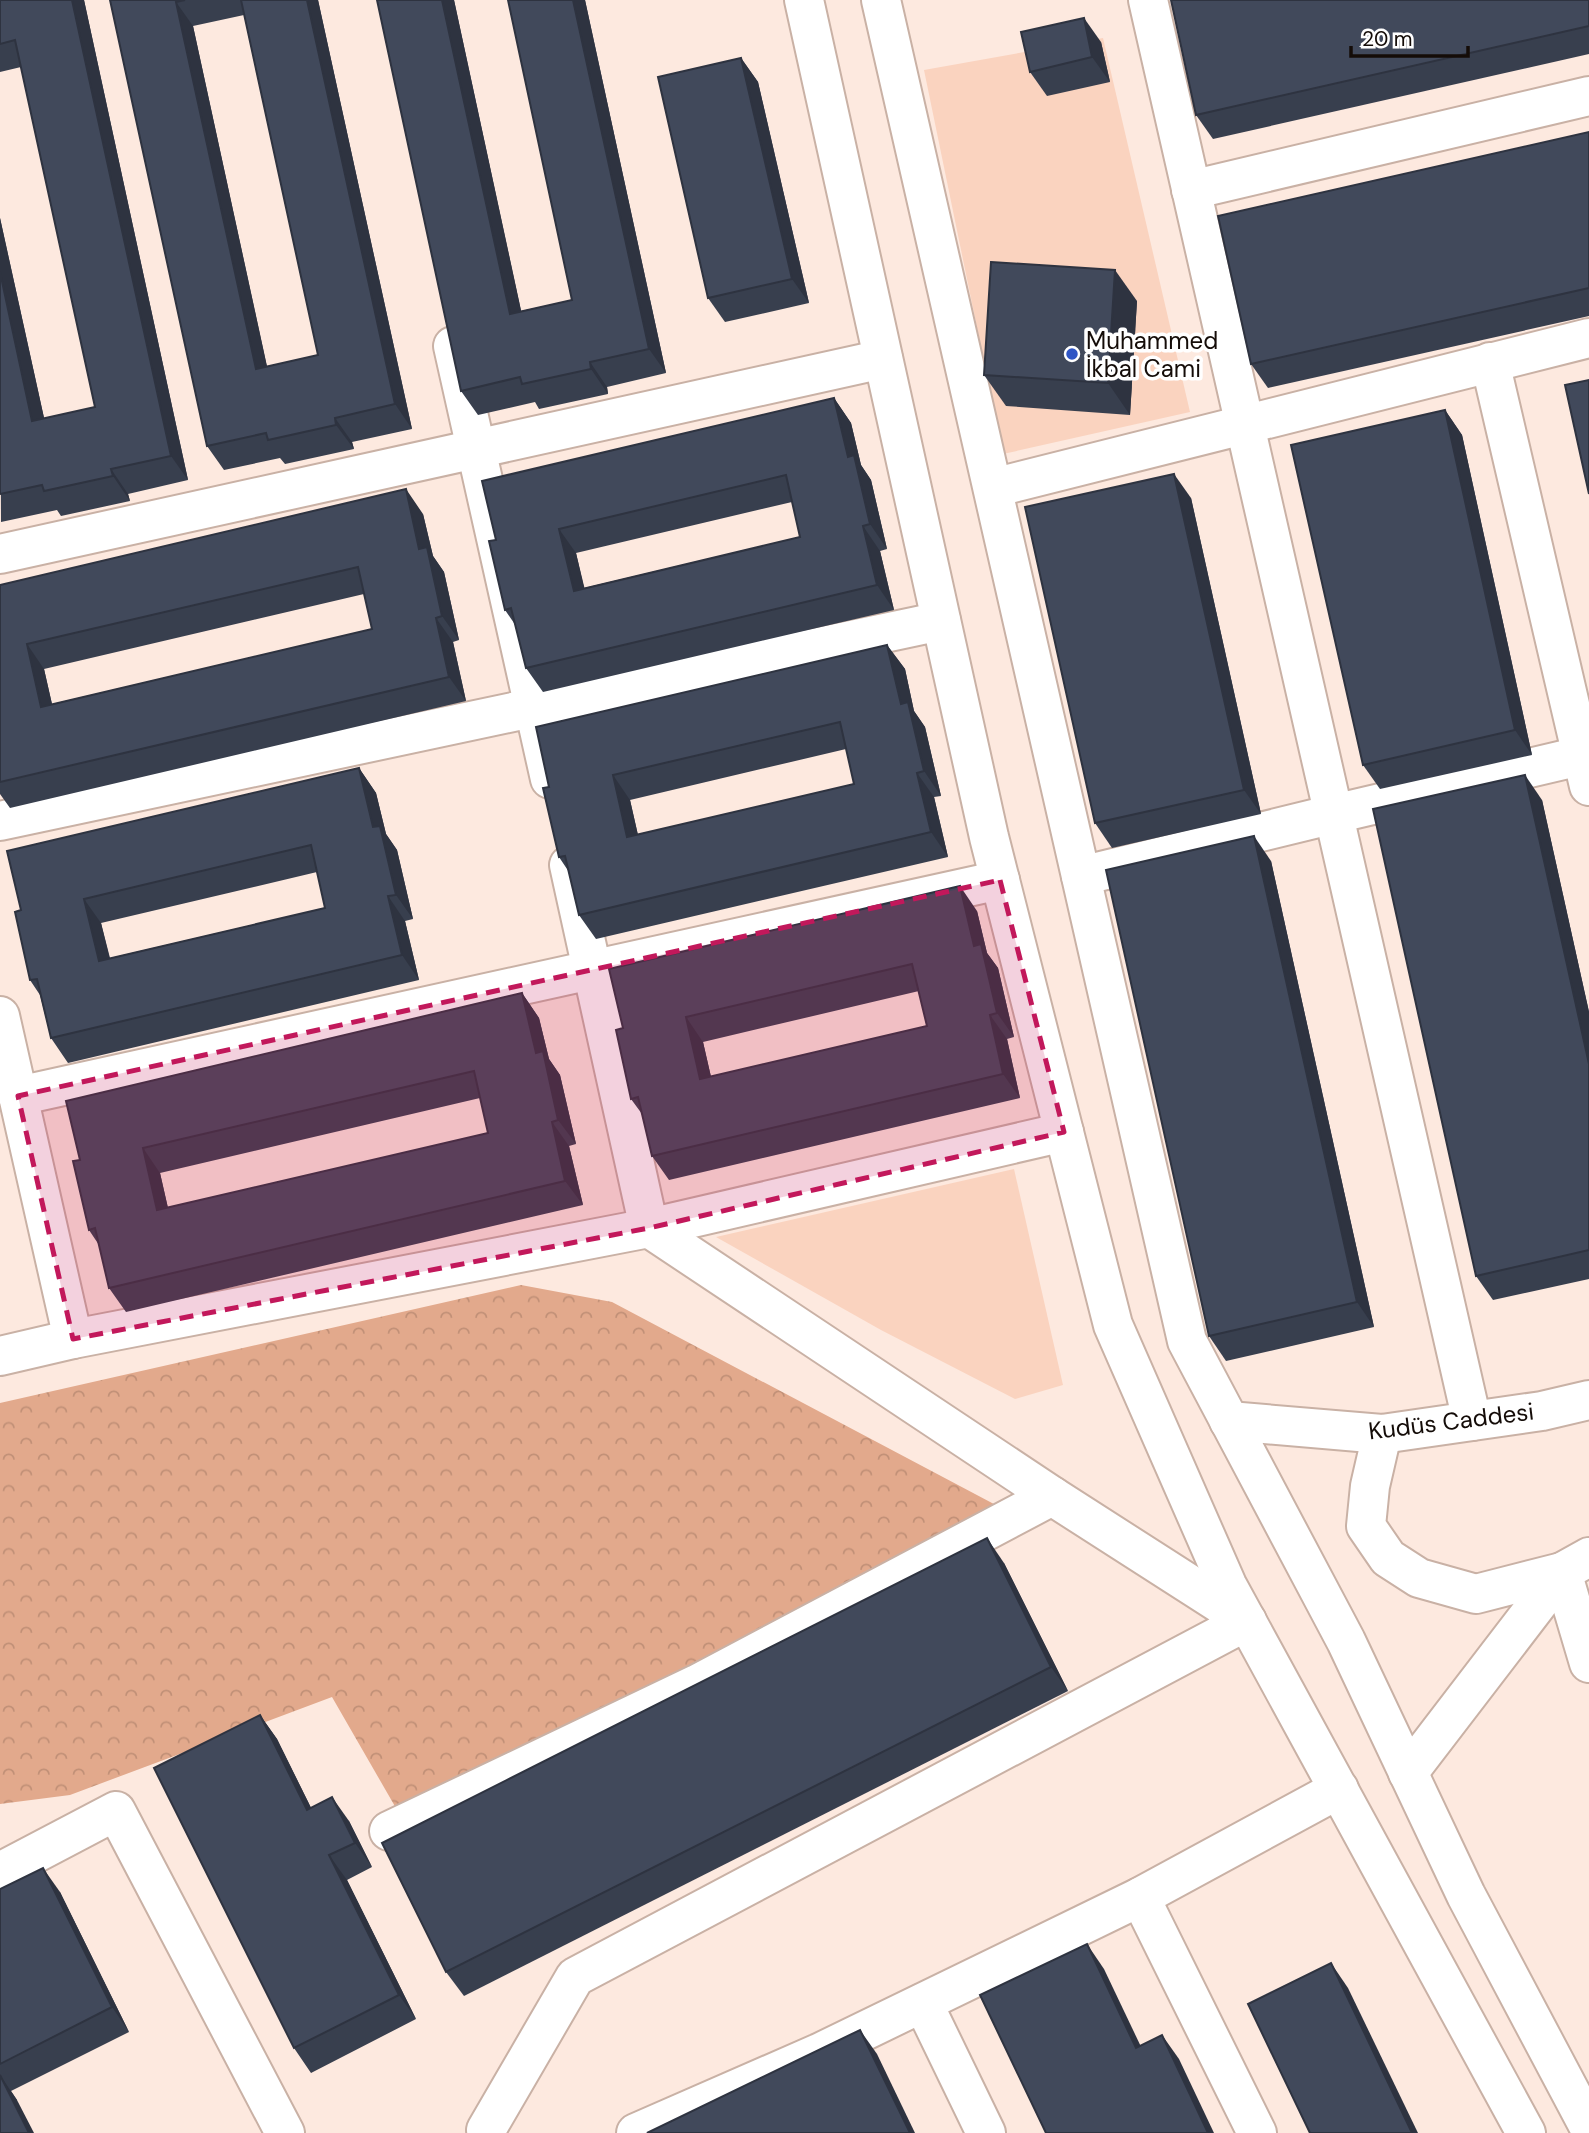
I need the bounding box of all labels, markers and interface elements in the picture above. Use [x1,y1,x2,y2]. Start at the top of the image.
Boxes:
scale bar [1351,14,1468,58]
text: 20 m [1362,25,1413,53]
place label: Muhammed İkbal Cami [1086,325,1218,384]
marker: Muhammed İkbal Cami [1064,346,1080,362]
street label: Kudüs Caddesi [1367,1395,1535,1447]

